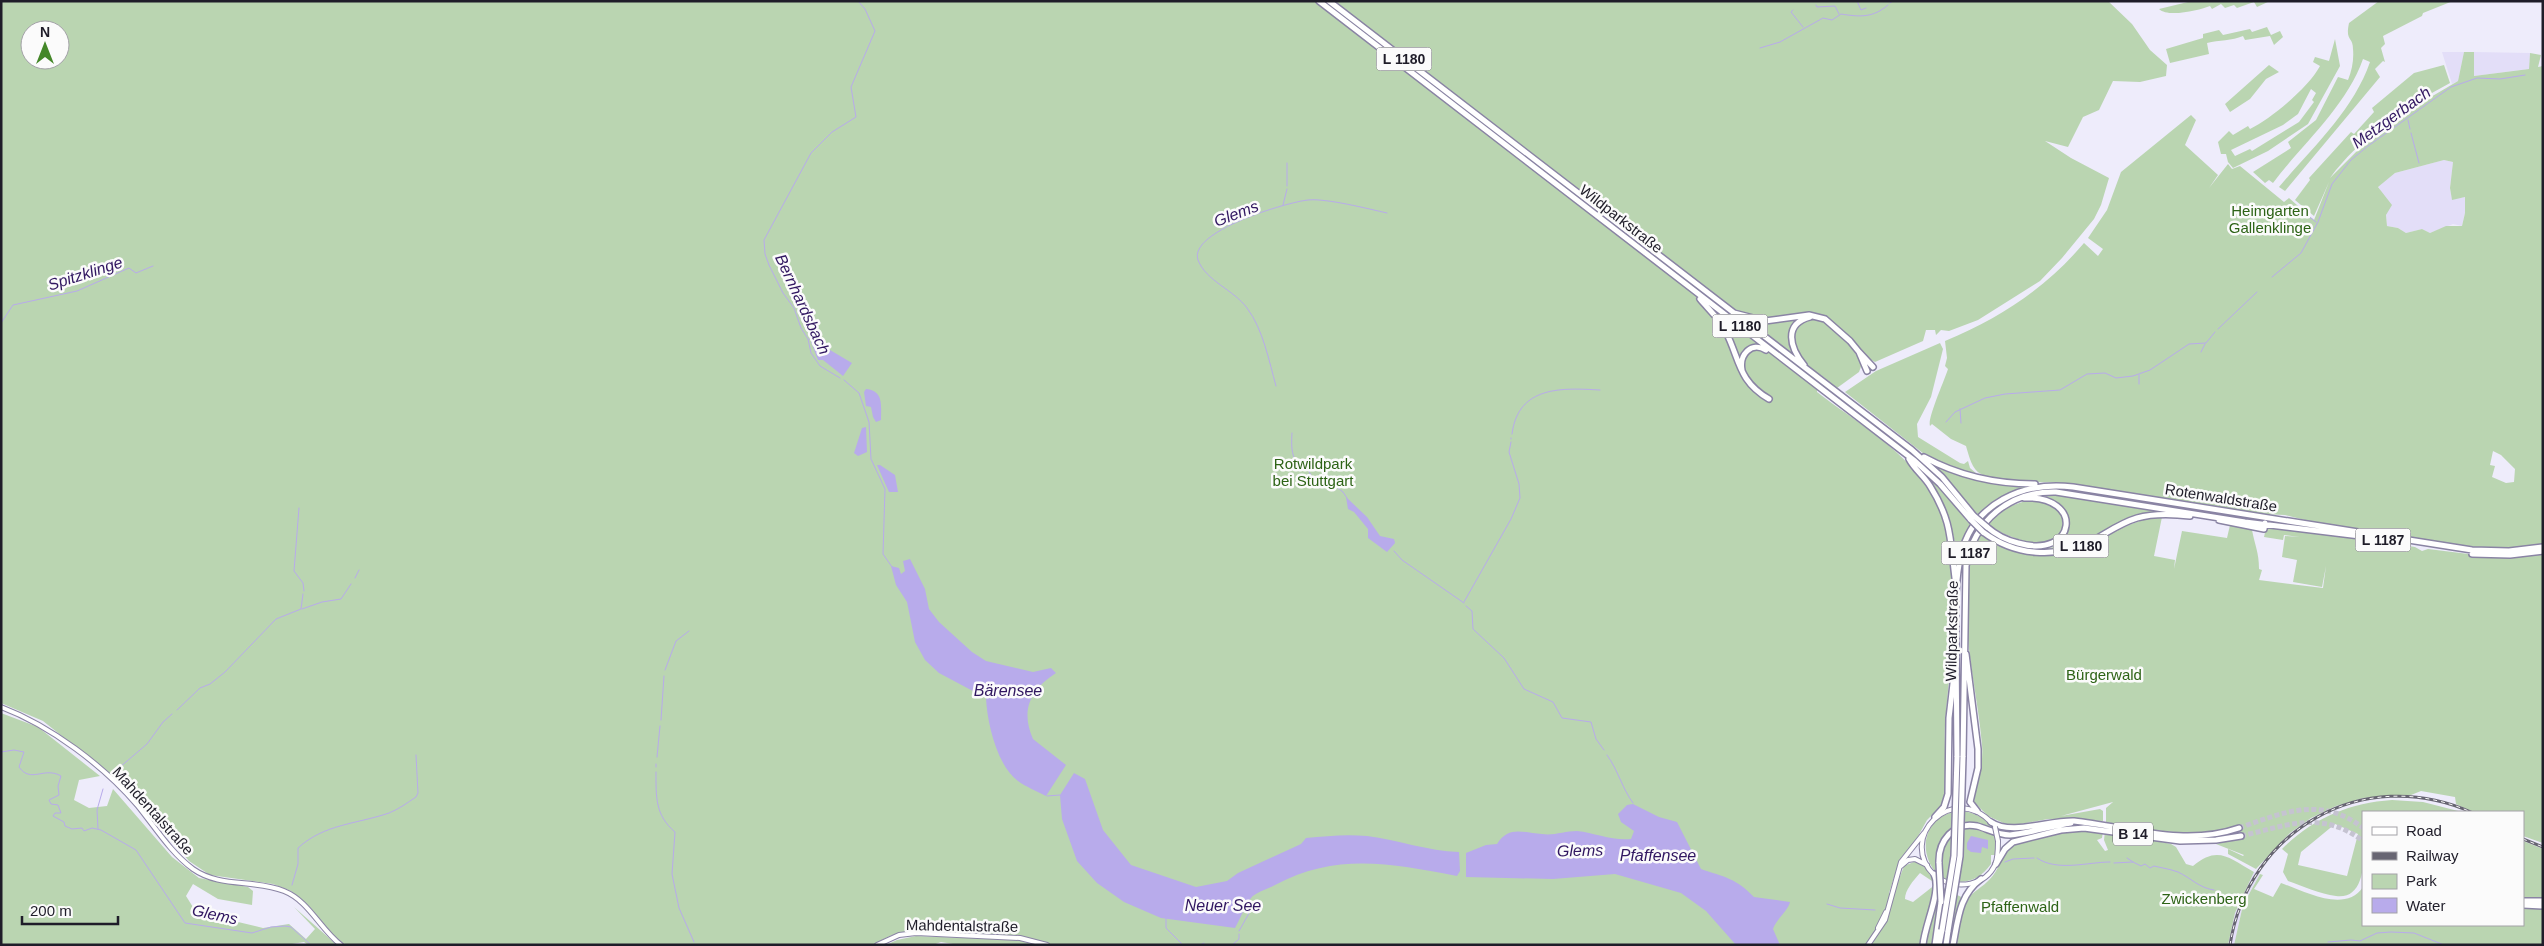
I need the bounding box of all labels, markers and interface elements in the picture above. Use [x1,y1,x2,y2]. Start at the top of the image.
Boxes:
north arrow [20,20,70,70]
text: N [40,24,50,40]
road number: L 1180 [1376,48,1432,70]
water label: Metzgerbach [2349,83,2434,151]
street label: Wildparkstraße [1576,181,1666,256]
water label: Glems [1212,197,1261,230]
park label: Heimgarten Gallenklinge [2229,202,2311,236]
water label: Bernhardsbach [772,251,833,357]
water label: Spitzklinge [46,253,125,294]
road number: L 1180 [1712,314,1768,338]
park label: Rotwildpark bei Stuttgart [1273,455,1354,489]
street label: Rotenwaldstraße [2164,480,2278,515]
road number: L 1187 [2356,528,2410,552]
road number: L 1180 [2054,534,2108,558]
road number: L 1187 [1942,542,1996,564]
street label: Wildparkstraße [1942,580,1961,682]
park label: Bürgerwald [2066,666,2142,683]
water label: Bärensee [974,682,1042,699]
street label: Mahdentalstraße [109,763,197,858]
legend [2362,811,2524,926]
road number: B 14 [2113,822,2153,846]
text: Road [2406,822,2442,839]
water label: Glems [1557,842,1603,859]
water label: Pfaffensee [1620,847,1696,864]
text: Railway [2406,847,2459,864]
text: Park [2406,872,2437,889]
park label: Zwickenberg [2161,890,2247,907]
scale bar [22,894,119,926]
water label: Neuer See [1185,897,1261,914]
text: Water [2406,897,2445,914]
park label: Pfaffenwald [1981,898,2059,915]
water label: Glems [191,901,239,928]
text: 200 m [30,902,72,919]
street label: Mahdentalstraße [906,916,1018,935]

